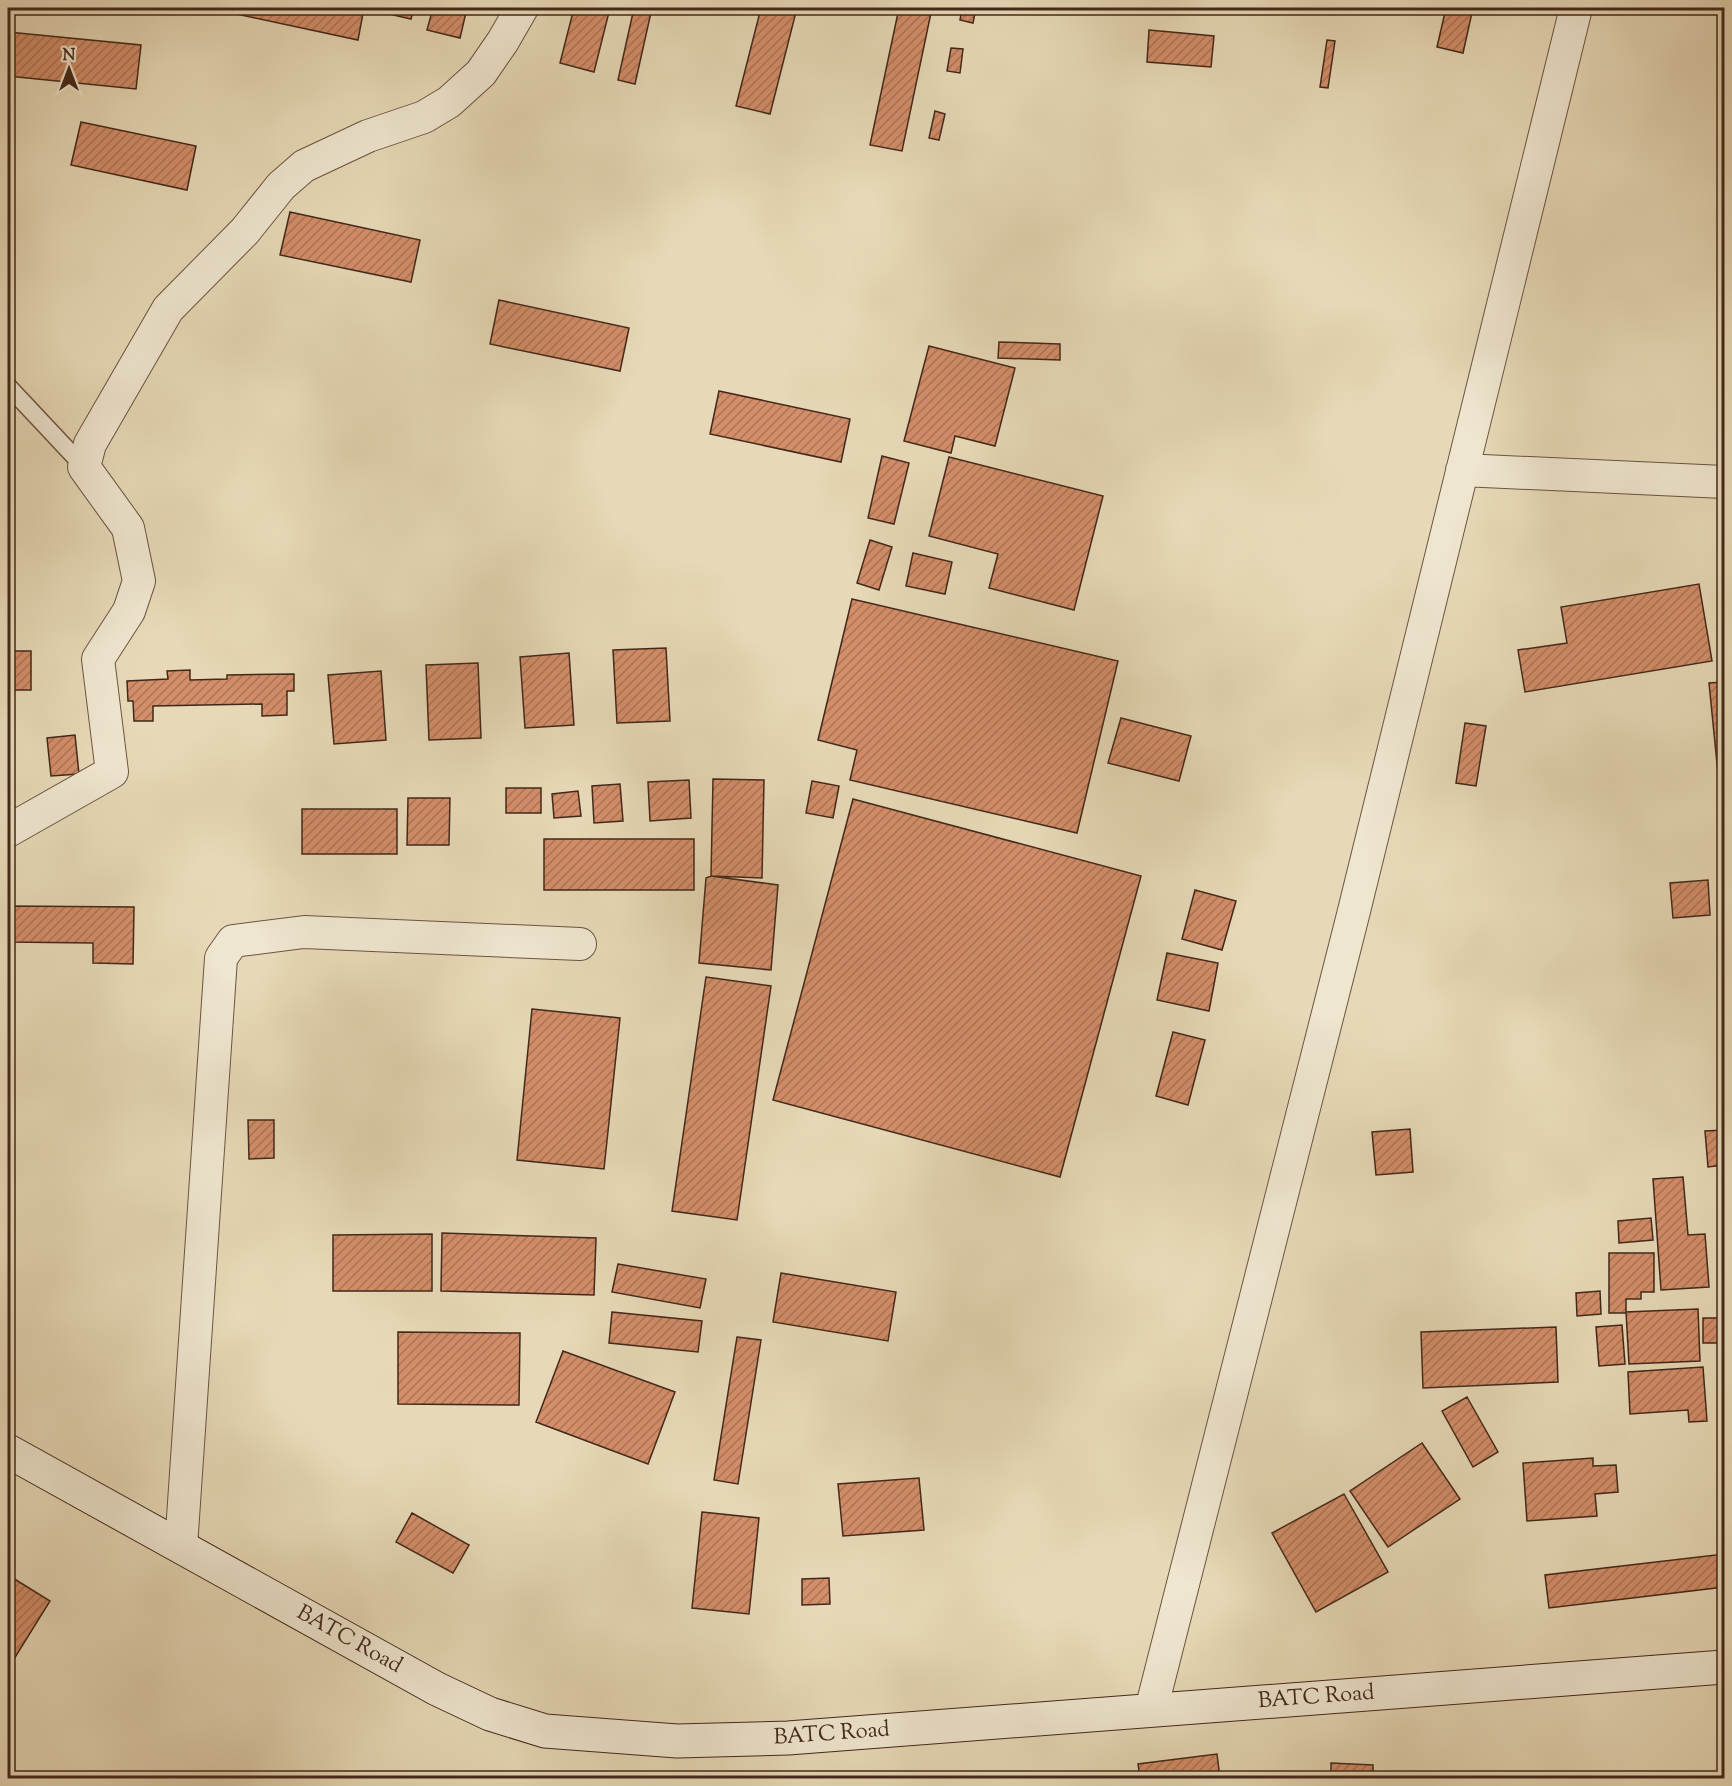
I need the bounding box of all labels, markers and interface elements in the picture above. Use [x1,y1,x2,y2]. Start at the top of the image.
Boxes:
north arrow [39,39,99,99]
text: N [63,45,76,68]
street label: BATC Road [290,1598,408,1682]
street label: BATC Road [1257,1678,1376,1718]
street label: BATC Road [773,1714,891,1754]

